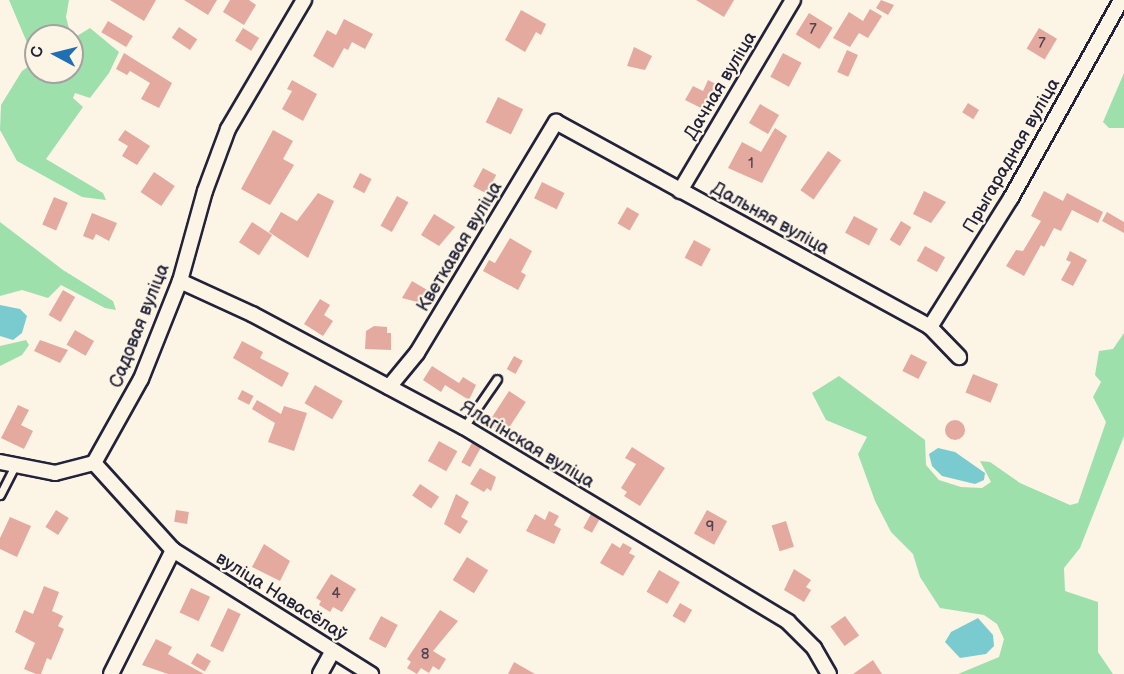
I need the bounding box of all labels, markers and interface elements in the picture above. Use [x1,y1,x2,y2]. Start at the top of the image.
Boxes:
house number: 7 [809,21,817,39]
north arrow [24,24,84,84]
street label: Дачная вуліца [680,28,762,144]
house number: 7 [1038,35,1046,53]
text: С [28,45,48,59]
street label: Прыгарадная вуліца [959,75,1065,237]
house number: 1 [748,155,754,173]
street label: Кветкавая вуліца [413,178,507,316]
street label: Дальняя вуліца [707,178,833,260]
street label: Садовая вуліца [105,261,175,391]
street label: Ялагінская вуліца [456,397,598,493]
house number: 9 [706,518,714,536]
street label: вуліца Навасёлаў [211,548,351,646]
house number: 4 [331,585,341,603]
house number: 8 [421,646,429,664]

